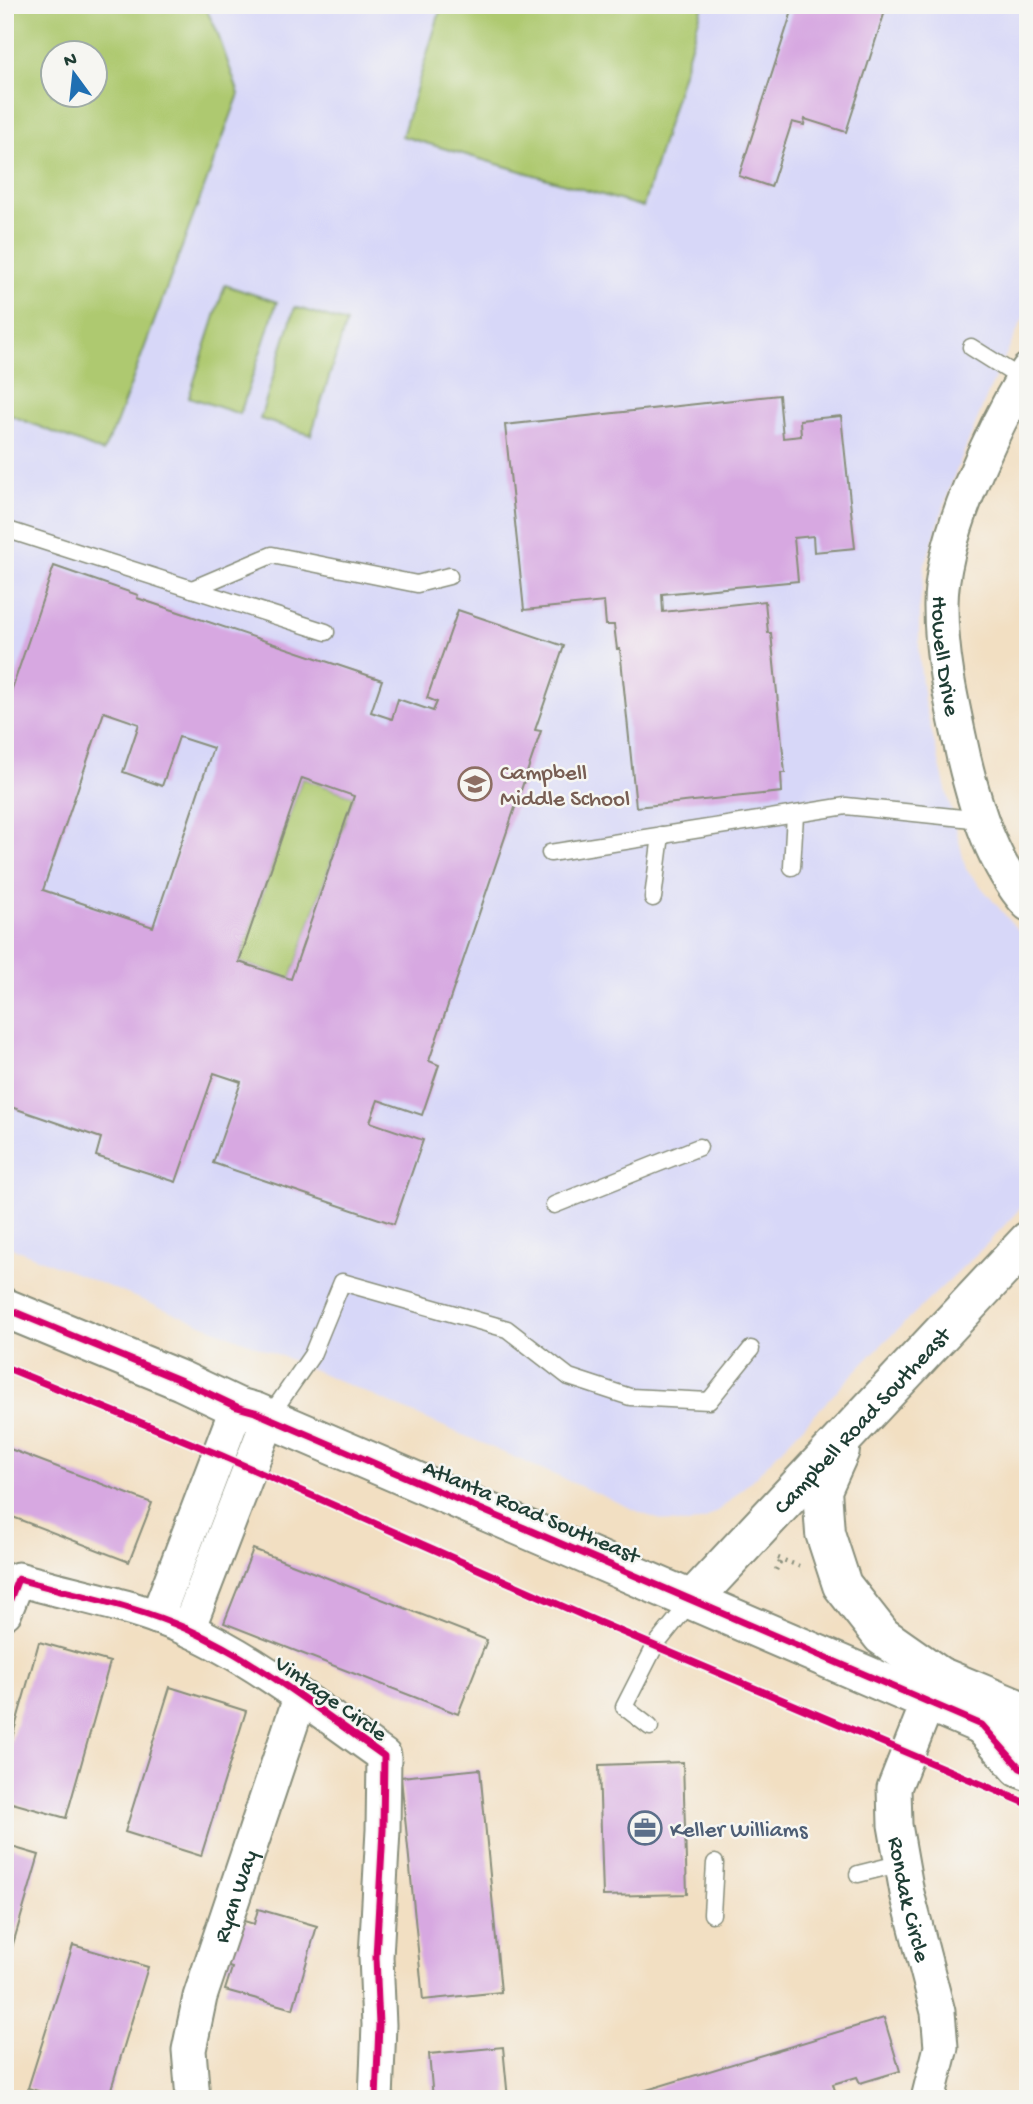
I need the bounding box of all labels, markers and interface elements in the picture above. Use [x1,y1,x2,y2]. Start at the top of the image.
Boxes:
north arrow [38,38,108,108]
text: N [62,48,79,74]
street label: Howell Drive [924,596,965,720]
place label: Campbell Middle School [500,761,630,814]
school or university icon: Campbell Middle School [456,765,494,803]
street label: Campbell Road Southeast [769,1322,958,1521]
street label: Atlanta Road Southeast [418,1455,644,1572]
street label: Vintage Circle [268,1650,393,1749]
office icon: Keller Williams [626,1809,664,1847]
place label: Keller Williams [670,1818,808,1845]
street label: Rondak Circle [880,1835,935,1966]
street label: Ryan Way [209,1847,265,1947]

